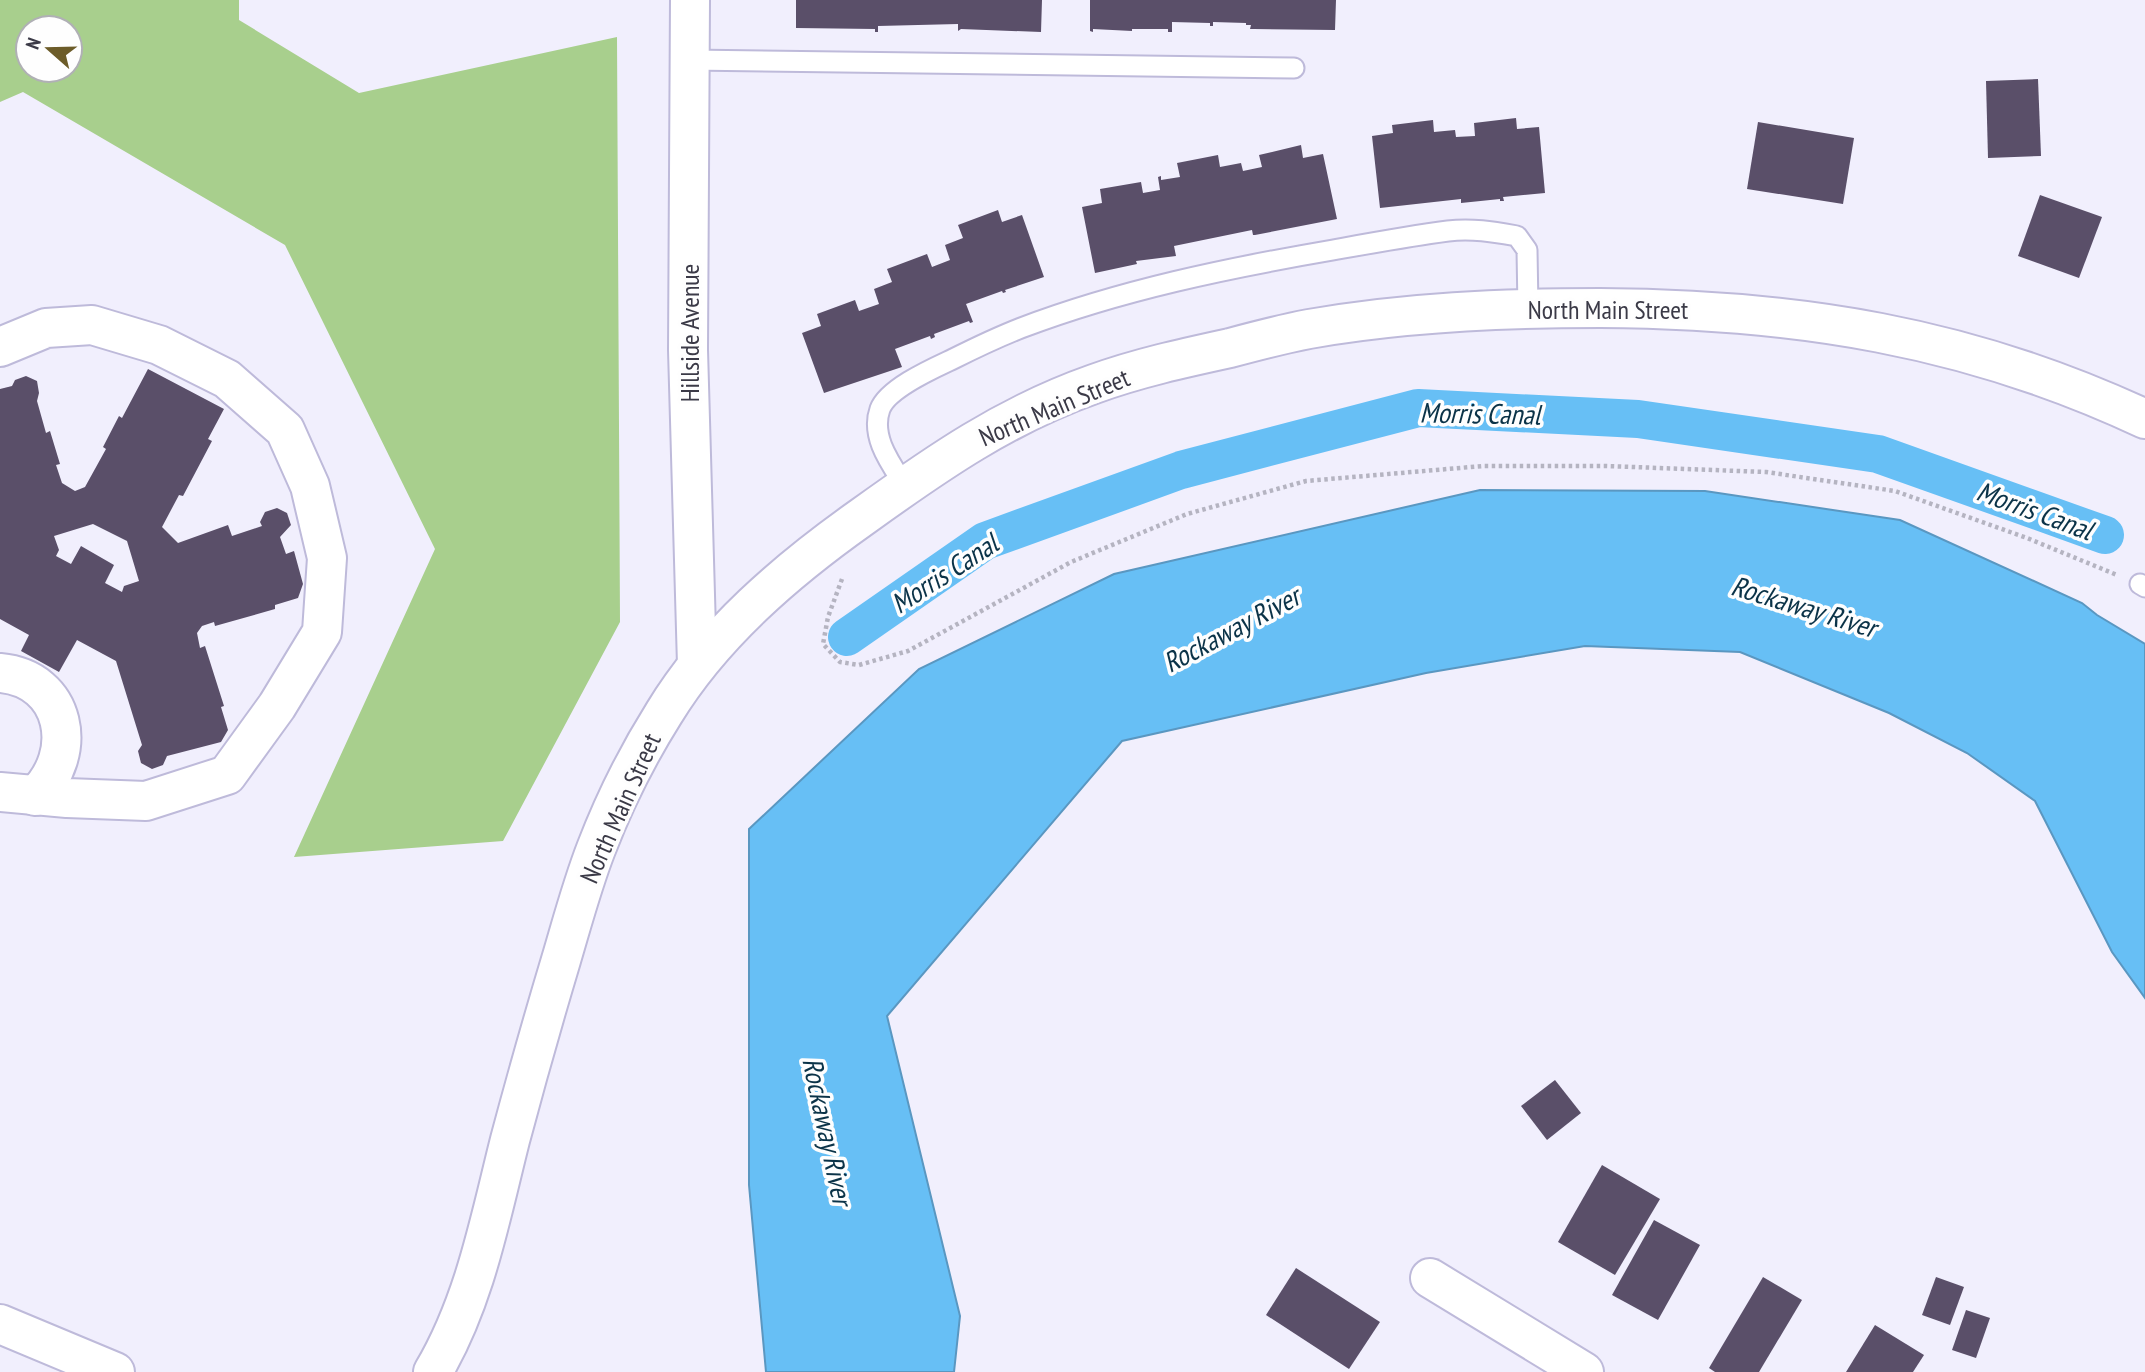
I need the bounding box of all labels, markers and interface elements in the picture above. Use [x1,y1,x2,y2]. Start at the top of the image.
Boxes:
north arrow [14,14,84,84]
text: N [20,34,46,52]
street label: Hillside Avenue [673,264,706,402]
street label: North Main Street [1528,293,1688,326]
street label: North Main Street [974,360,1134,454]
water label: Morris Canal [1419,393,1543,433]
water label: Morris Canal [1972,472,2100,549]
water label: Morris Canal [883,523,1007,621]
water label: Rockaway River [1727,566,1885,647]
water label: Rockaway River [1156,576,1309,680]
street label: North Main Street [572,728,668,888]
water label: Rockaway River [794,1054,863,1212]

